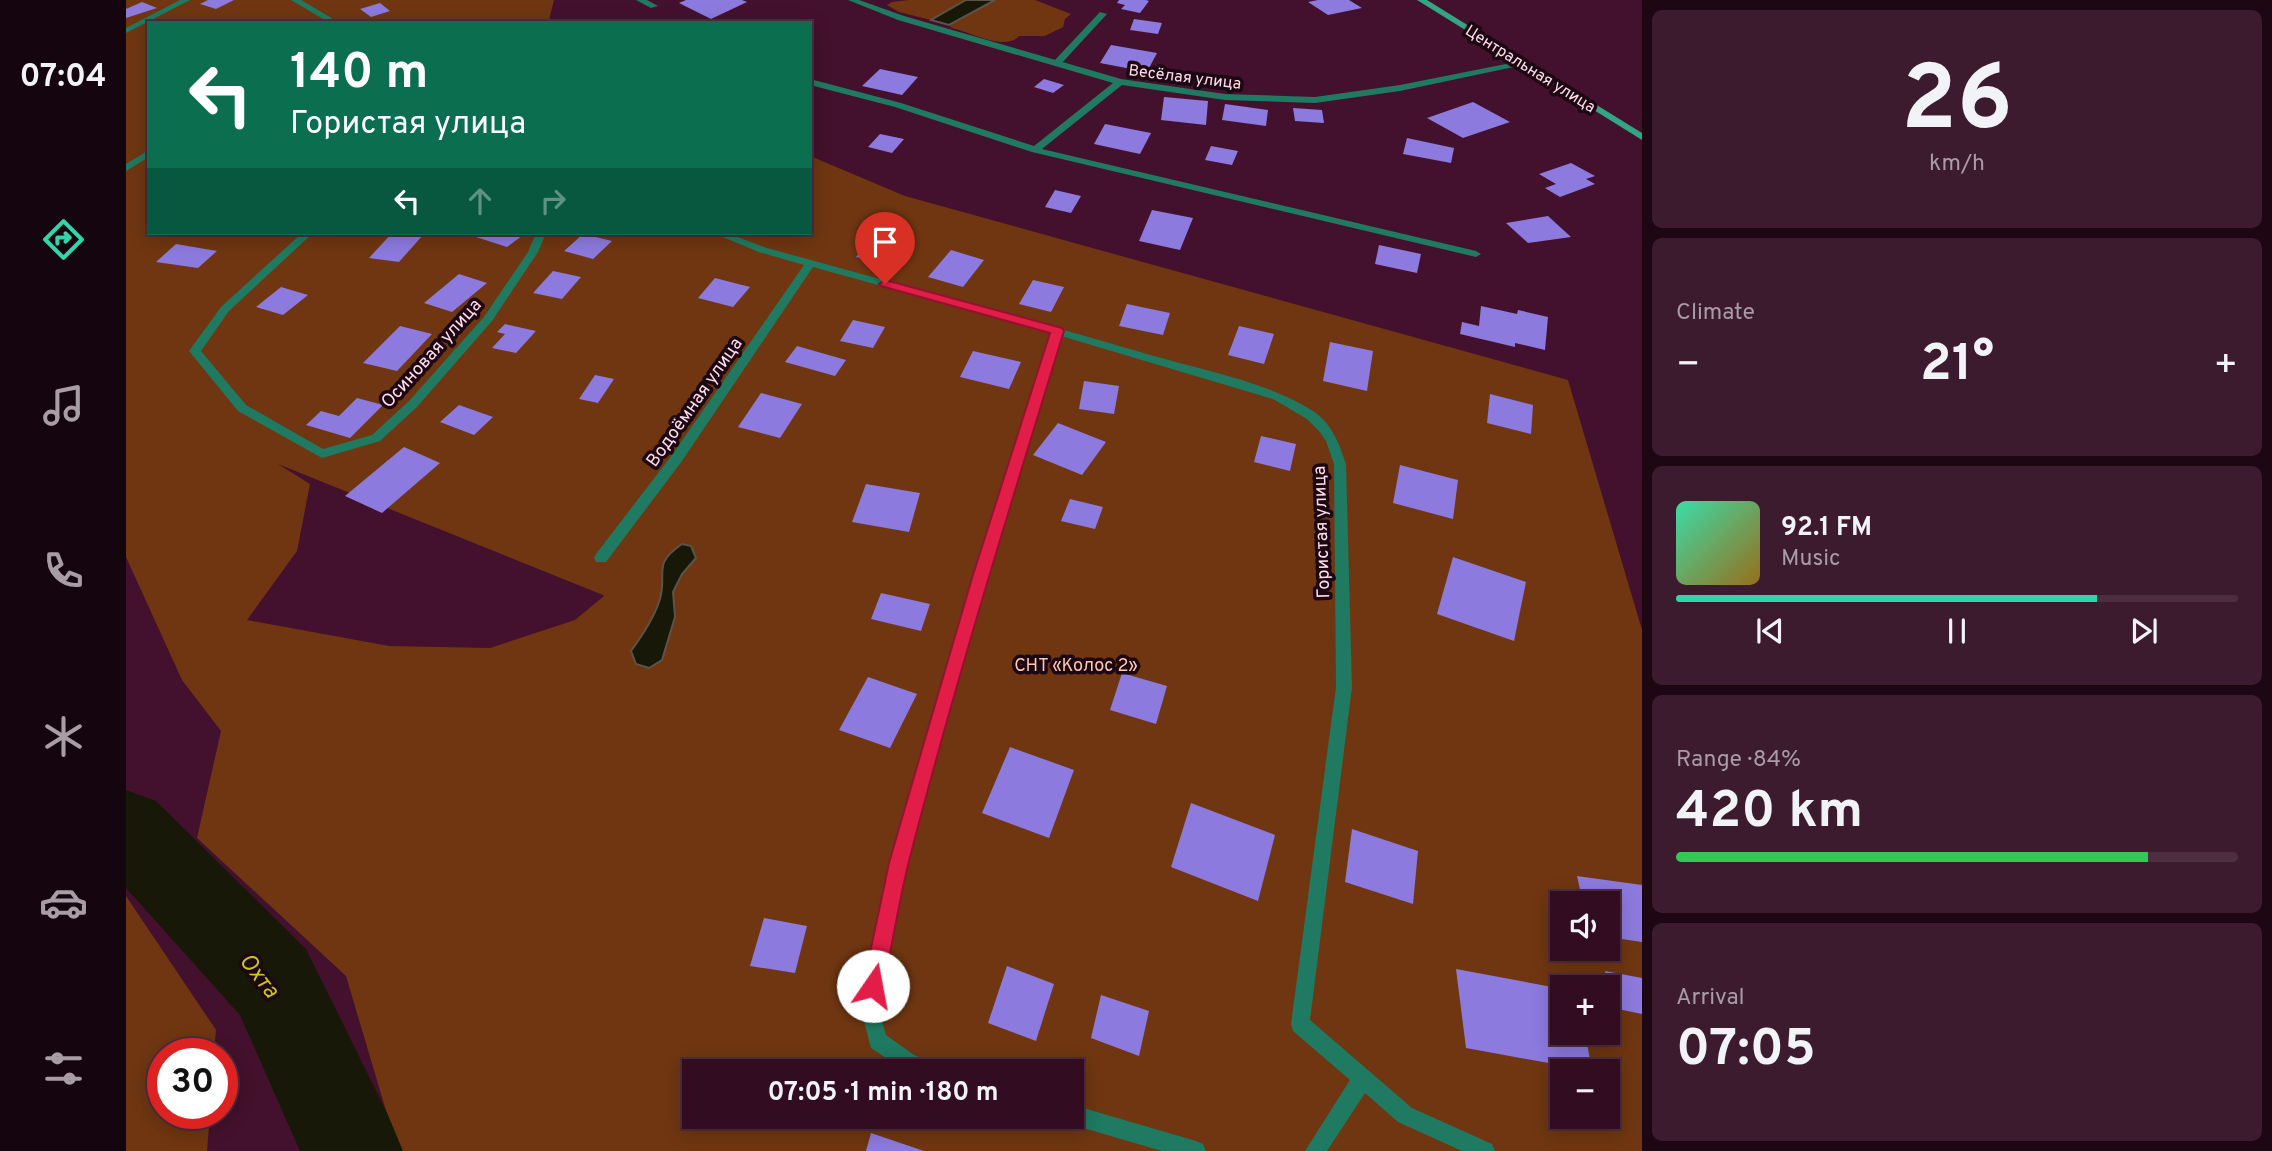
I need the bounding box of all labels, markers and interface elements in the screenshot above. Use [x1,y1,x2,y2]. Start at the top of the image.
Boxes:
street label: Центральная улица [1461,21,1599,118]
text: 140 m [290,44,429,106]
text: 26 [1901,47,2013,162]
icon: left [175,49,266,140]
text: 07:04 [19,58,107,98]
street label: Весёлая улица [1127,61,1242,95]
text: Гористая улица [290,105,526,145]
text: km/h [1929,150,1985,179]
icon: left [388,182,426,220]
icon: ahead [461,182,499,220]
icon: right [534,182,572,220]
pin [855,212,915,284]
icon: directions [39,215,88,264]
icon: arrive [866,223,904,261]
street label: Осиновая улица [377,295,487,413]
text: Climate [1676,299,1755,328]
text: 21° [1920,333,1994,399]
street label: Водоёмная улица [642,334,748,472]
text: − [1676,342,1701,391]
text: + [2213,342,2238,391]
icon: music [39,381,88,430]
street label: Гористая улица [1309,465,1336,599]
text: 92.1 FM [1781,512,1872,545]
text: Music [1781,545,1841,574]
icon: phone [39,546,88,595]
icon: previous [1751,612,1789,650]
icon: pause [1938,612,1976,650]
icon: next [2125,612,2163,650]
park label: СНТ «Колос 2» [1014,655,1138,678]
icon: climate [39,712,88,761]
text: Range · 84% [1676,746,1801,775]
text: 420 km [1676,780,1863,846]
icon: car [39,878,88,927]
map controls [1550,891,1620,1129]
button: sound [1550,891,1620,961]
water label: Охта [232,948,285,1005]
position arrow [836,949,910,1023]
button: + [1550,975,1620,1045]
text: Arrival [1676,984,1745,1013]
text: 07:05 [1676,1018,1816,1084]
speed limit sign: 30 [147,1038,238,1129]
icon: filters [39,1044,88,1093]
button: − [1550,1059,1620,1129]
text: 07:05 · 1 min · 180 m [767,1077,999,1110]

